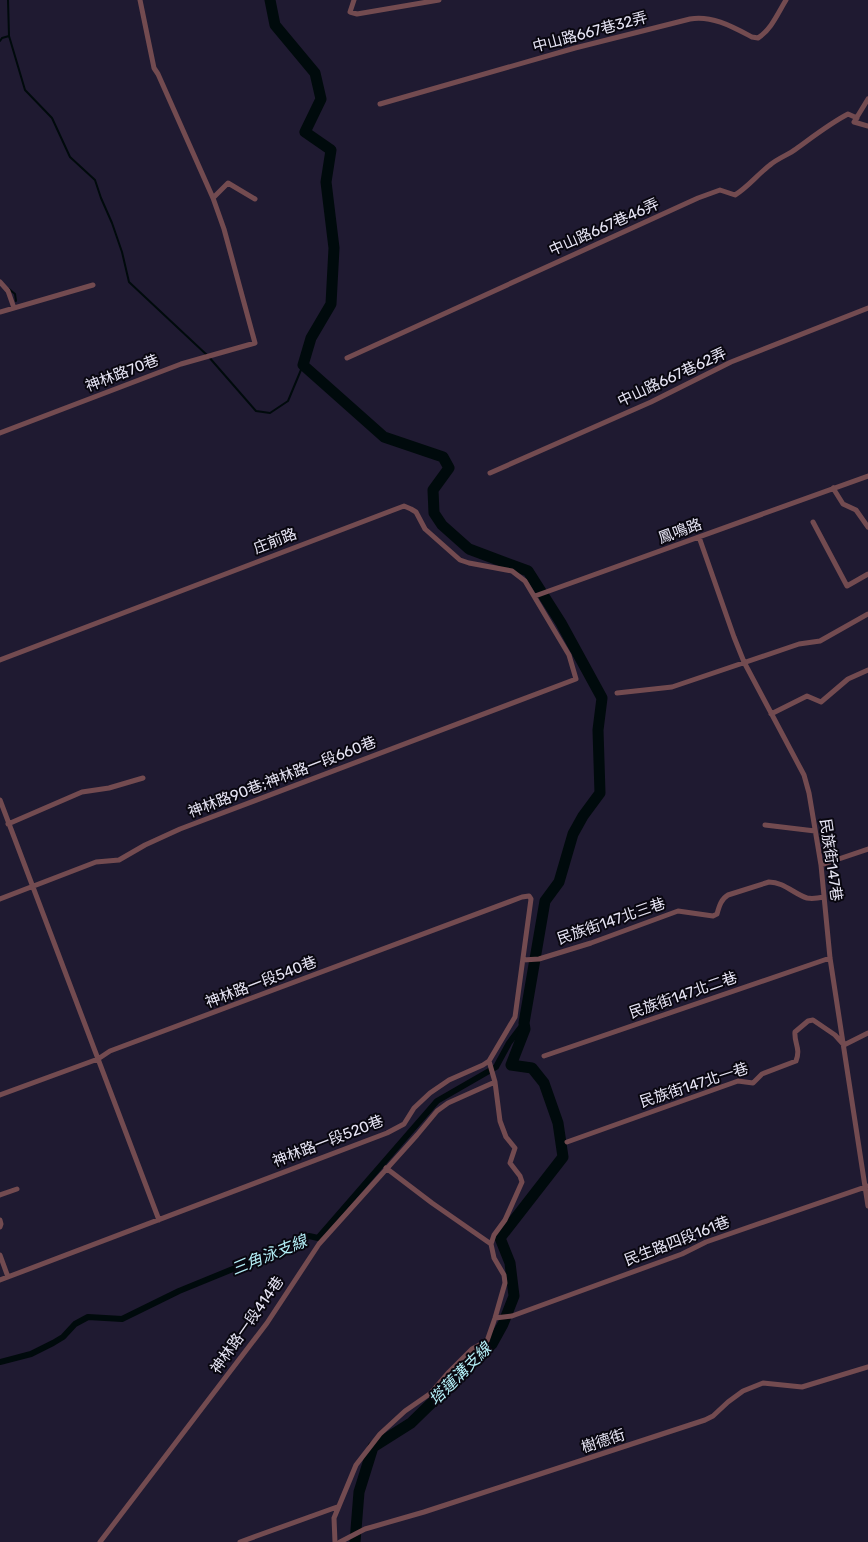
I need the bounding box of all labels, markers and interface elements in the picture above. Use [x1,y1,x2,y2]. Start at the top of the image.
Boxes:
street label: 中山路667巷32弄 [531,8,649,56]
street label: 中山路667巷46弄 [546,195,662,259]
street label: 中山路667巷62弄 [615,344,729,410]
street label: 神林路70巷 [83,351,161,395]
street label: 鳳鳴路 [656,515,704,547]
street label: 庄前路 [251,525,299,557]
street label: 神林路90巷;神林路一段660巷 [185,733,379,821]
street label: 民族街147巷 [816,818,846,902]
street label: 民族街147北三巷 [555,894,667,948]
street label: 神林路一段540巷 [203,952,319,1012]
street label: 民族街147北二巷 [627,968,739,1022]
street label: 民族街147北一巷 [637,1059,751,1111]
street label: 神林路一段520巷 [270,1112,386,1170]
street label: 民生路四段161巷 [622,1213,732,1269]
water label: 三角泳支線 [228,1230,311,1279]
street label: 神林路一段414巷 [207,1273,287,1377]
water label: 塔蓮溝支線 [425,1338,496,1409]
street label: 樹德街 [579,1425,627,1457]

